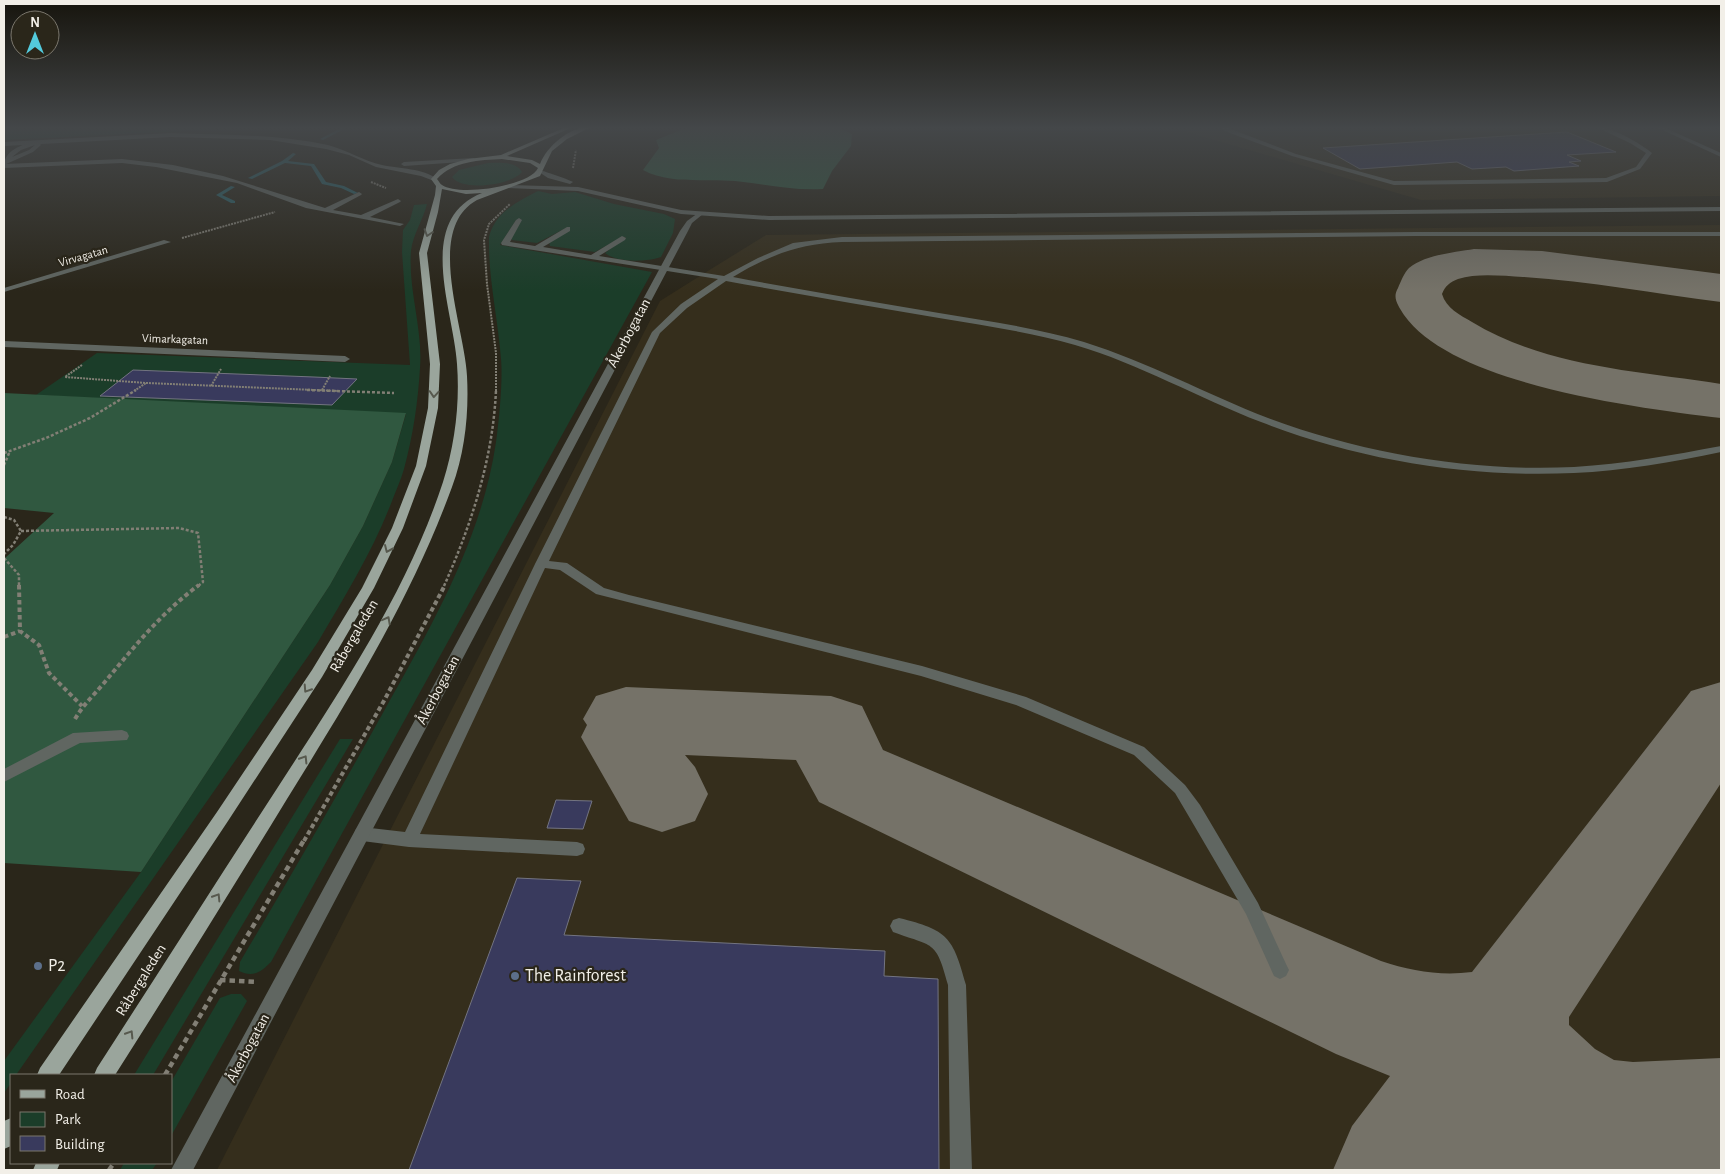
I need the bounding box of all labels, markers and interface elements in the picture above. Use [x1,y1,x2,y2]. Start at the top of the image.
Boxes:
north arrow [10,10,60,60]
text: N [30,16,40,30]
one-way arrow [424,228,434,236]
street label: Virvagatan [57,243,109,269]
street label: Åkerbogatan [604,296,653,370]
street label: Vimarkagatan [142,332,208,346]
one-way arrow [428,390,439,398]
one-way arrow [384,544,395,553]
street label: Råbergaleden [327,597,381,675]
one-way arrow [381,616,391,625]
street label: Åkerbogatan [413,653,462,727]
one-way arrow [303,684,313,693]
one-way arrow [298,756,307,765]
one-way arrow [211,893,220,902]
street label: Råbergaleden [113,941,169,1019]
place label: P2 [48,957,66,975]
marker: P2 [32,960,44,972]
place label: The Rainforest [525,967,626,985]
marker: The Rainforest [509,970,521,982]
street label: Åkerbogatan [223,1011,272,1085]
one-way arrow [124,1030,134,1039]
legend [10,1074,172,1164]
text: Road [55,1087,85,1102]
text: Park [55,1112,81,1127]
text: Building [55,1137,105,1152]

